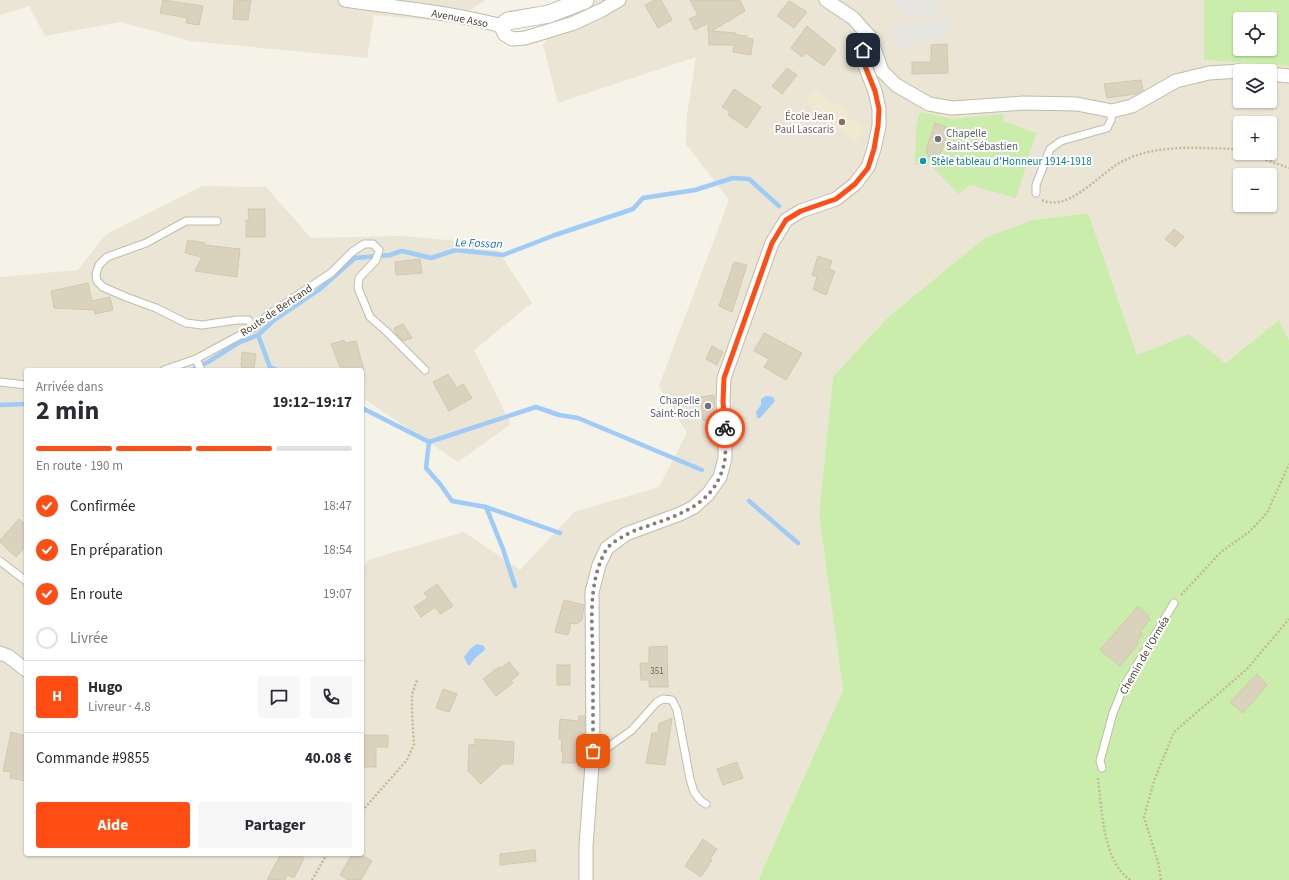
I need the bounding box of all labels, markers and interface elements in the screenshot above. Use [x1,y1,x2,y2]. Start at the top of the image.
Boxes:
street label: Avenue Asso [430,6,490,31]
map controls [1233,12,1277,212]
button: locate [1233,12,1277,56]
pin [846,33,880,67]
icon: home [852,39,874,61]
button: layers [1233,64,1277,108]
place label: École Jean Paul Lascaris [775,109,834,137]
button: + [1233,116,1277,160]
marker: École Jean Paul Lascaris [837,117,847,127]
place label: Chapelle Saint-Sébastien [946,126,1018,154]
marker: Chapelle Saint-Sébastien [933,134,943,144]
place label: Stèle tableau d'Honneur 1914-1918 [931,154,1092,169]
marker: Stèle tableau d'Honneur 1914-1918 [918,156,928,166]
button: − [1233,168,1277,212]
water label: Le Fossan [455,234,503,253]
street label: Route de Bertrand [237,281,315,340]
text: Arrivée dans [36,378,103,396]
text: 2 min [36,392,99,429]
text: 19:12–19:17 [272,392,352,413]
place label: Chapelle Saint-Roch [650,393,701,421]
marker: Chapelle Saint-Roch [703,401,713,411]
courier [705,408,745,448]
icon: bike [714,417,736,439]
text: En route · 190 m [36,457,123,475]
icon: check [36,495,58,517]
text: Confirmée [70,496,136,517]
text: 18:47 [323,497,352,515]
icon: check [36,539,58,561]
text: En préparation [70,540,163,561]
text: 18:54 [323,541,352,559]
icon: check [36,583,58,605]
text: En route [70,584,123,605]
text: 19:07 [323,585,352,603]
street label: Chemin de l'Orméa [1116,613,1173,697]
text: Livrée [70,628,108,649]
house number: 351 [650,665,664,678]
button: chat [258,676,300,718]
button: phone [310,676,352,718]
text: Hugo [88,677,123,698]
text: H [52,686,62,707]
text: Livreur · 4.8 [88,698,151,716]
pin [576,734,610,768]
icon: bag [582,740,604,762]
text: Commande #9855 [36,748,149,769]
text: 40.08 € [305,748,352,769]
button: Aide [36,802,190,848]
button: Partager [198,802,352,848]

